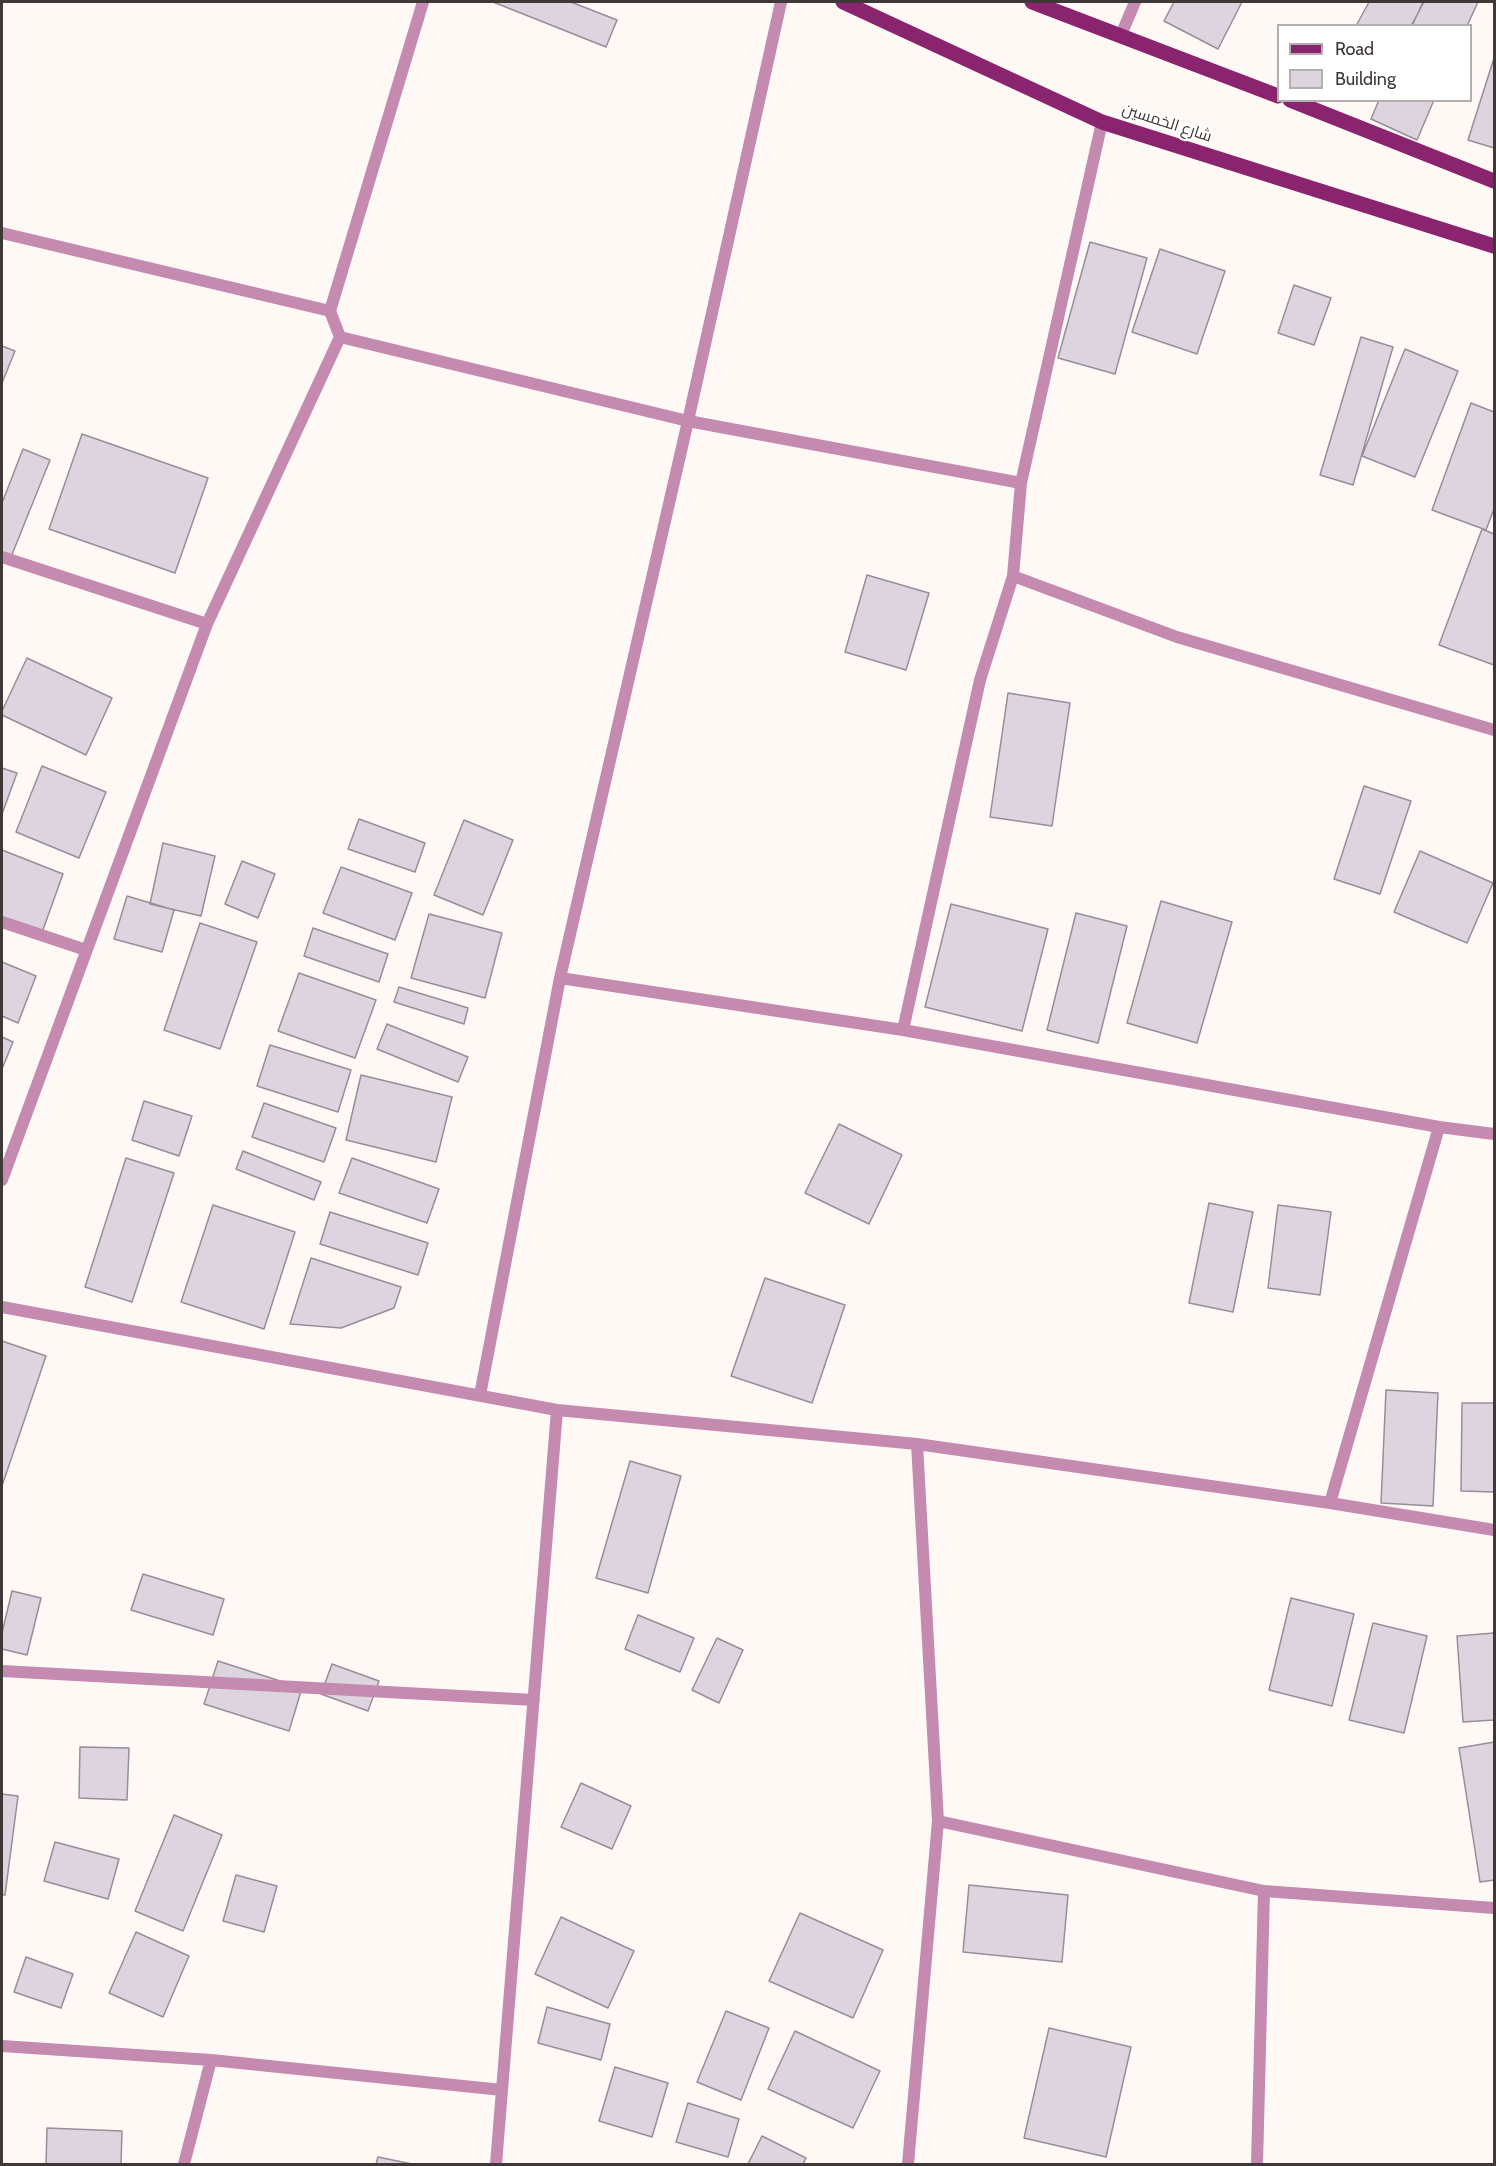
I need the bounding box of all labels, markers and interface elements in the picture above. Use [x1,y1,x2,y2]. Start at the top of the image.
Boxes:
legend [1277,24,1472,102]
text: Road [1335,38,1374,60]
text: Building [1335,68,1396,90]
street label: شارع الخمسين [1120,99,1214,147]

